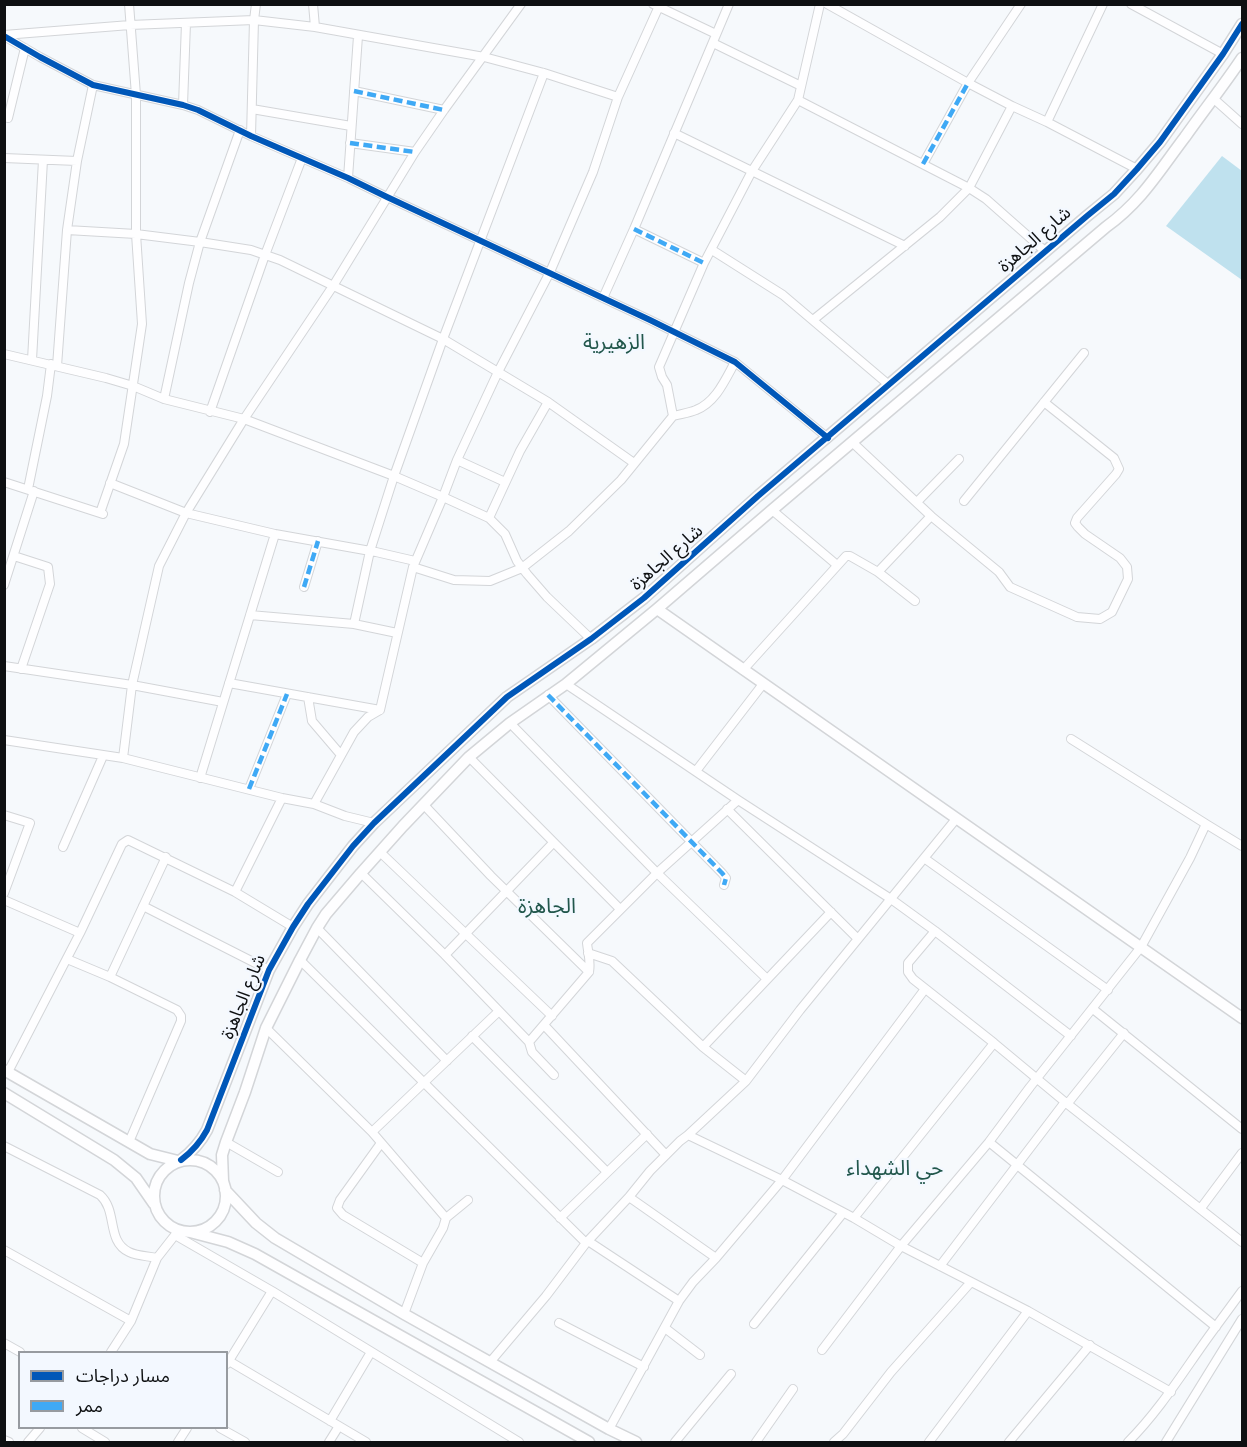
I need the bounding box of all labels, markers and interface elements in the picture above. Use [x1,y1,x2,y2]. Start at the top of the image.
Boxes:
street label: شارع الجاهزة [994,203,1076,277]
district label: الزهيرية [583,330,645,356]
street label: شارع الجاهزة [626,521,708,595]
district label: الجاهزة [518,894,576,920]
street label: شارع الجاهزة [217,952,271,1042]
district label: حي الشهداء [847,1156,943,1182]
legend [18,1351,228,1429]
text: مسار دراجات [76,1364,170,1387]
text: ممر [76,1394,103,1417]

